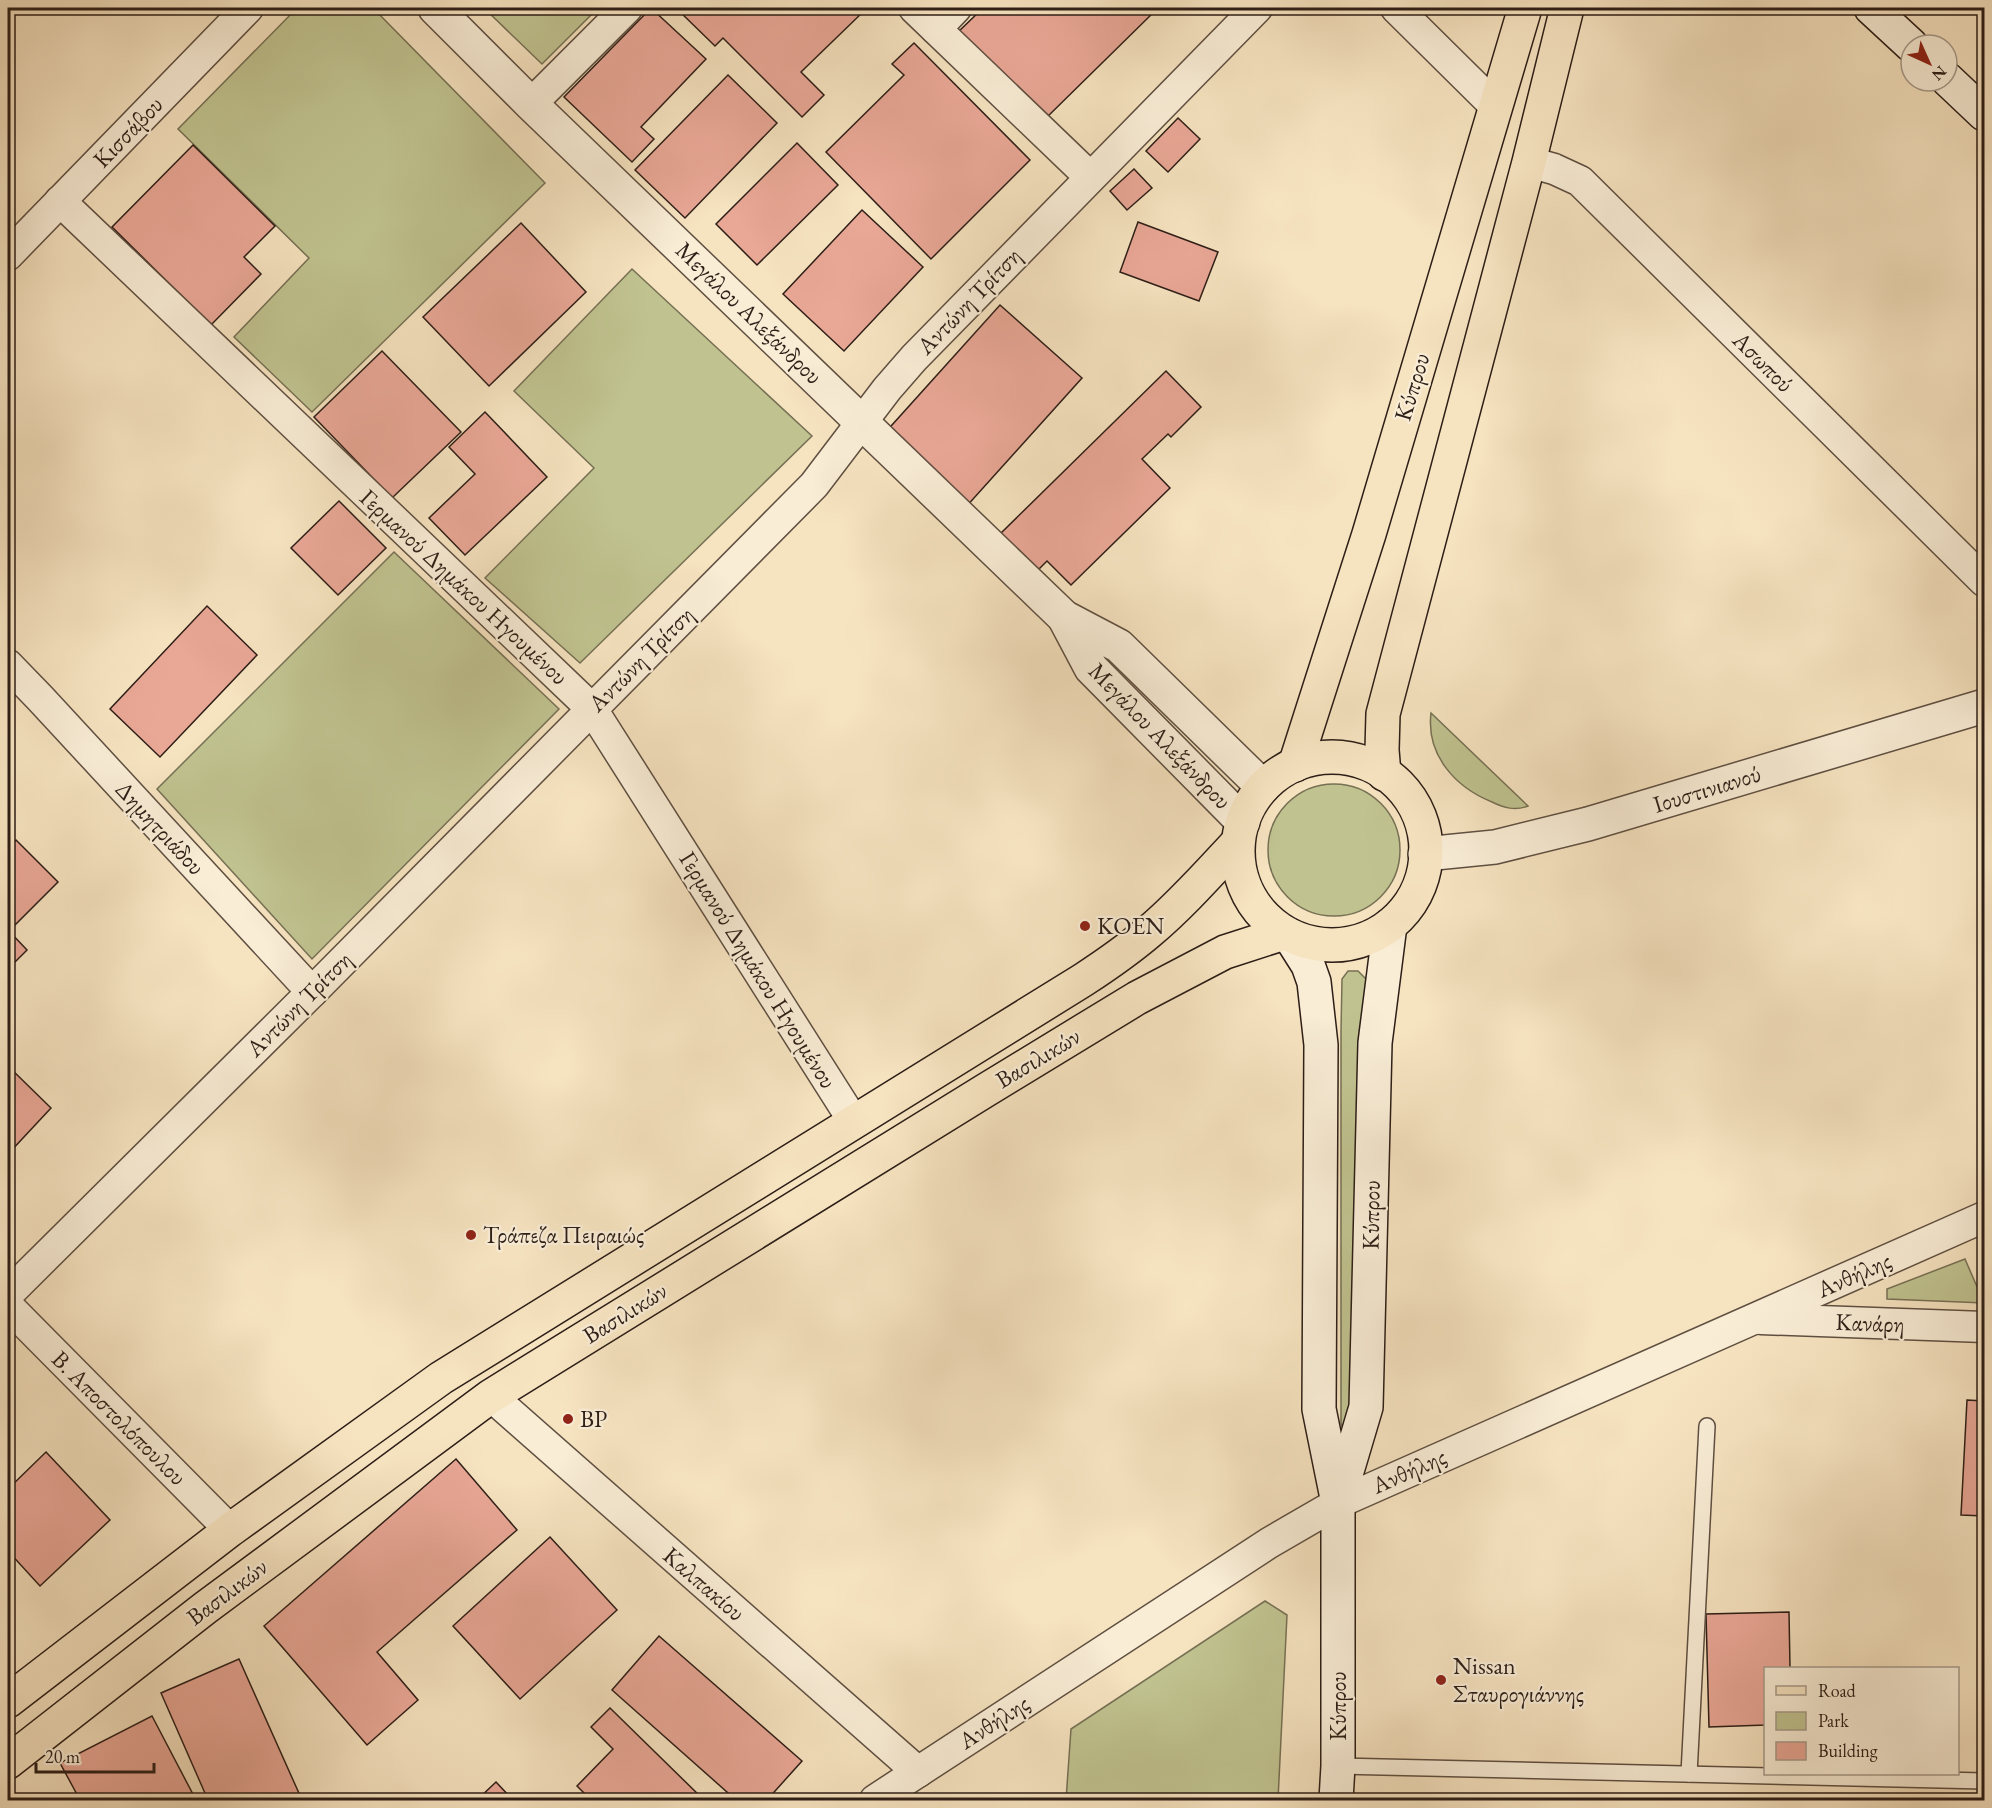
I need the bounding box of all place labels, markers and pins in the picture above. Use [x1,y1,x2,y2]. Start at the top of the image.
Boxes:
place label: KOEN [1097,910,1164,941]
marker: KOEN [1078,919,1092,933]
place label: Τράπεζα Πειραιώς [483,1219,644,1250]
marker: Τράπεζα Πειραιώς [464,1228,478,1242]
place label: BP [580,1403,607,1434]
marker: BP [561,1412,575,1426]
place label: Nissan Σταυρογιάννης [1453,1650,1584,1709]
marker: Nissan Σταυρογιάννης [1434,1673,1448,1687]

